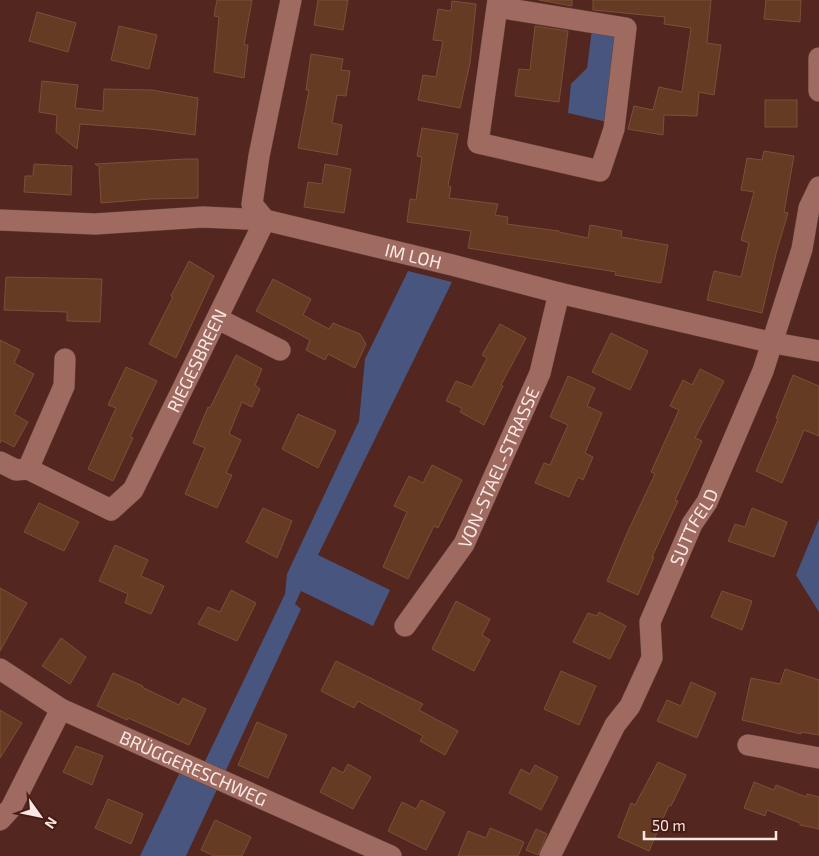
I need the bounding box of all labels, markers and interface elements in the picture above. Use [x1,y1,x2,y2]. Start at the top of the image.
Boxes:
street label: IM LOH [383,238,444,273]
street label: RIEGESBREEN [162,305,231,416]
street label: VON-STAEL-STRASSE [453,383,543,551]
street label: SUTTFELD [665,485,722,569]
street label: BRÜGGERESCHWEG [116,726,271,810]
north arrow [15,791,65,841]
scale bar [644,808,776,840]
text: N [41,814,61,832]
text: 50 m [652,816,686,834]

